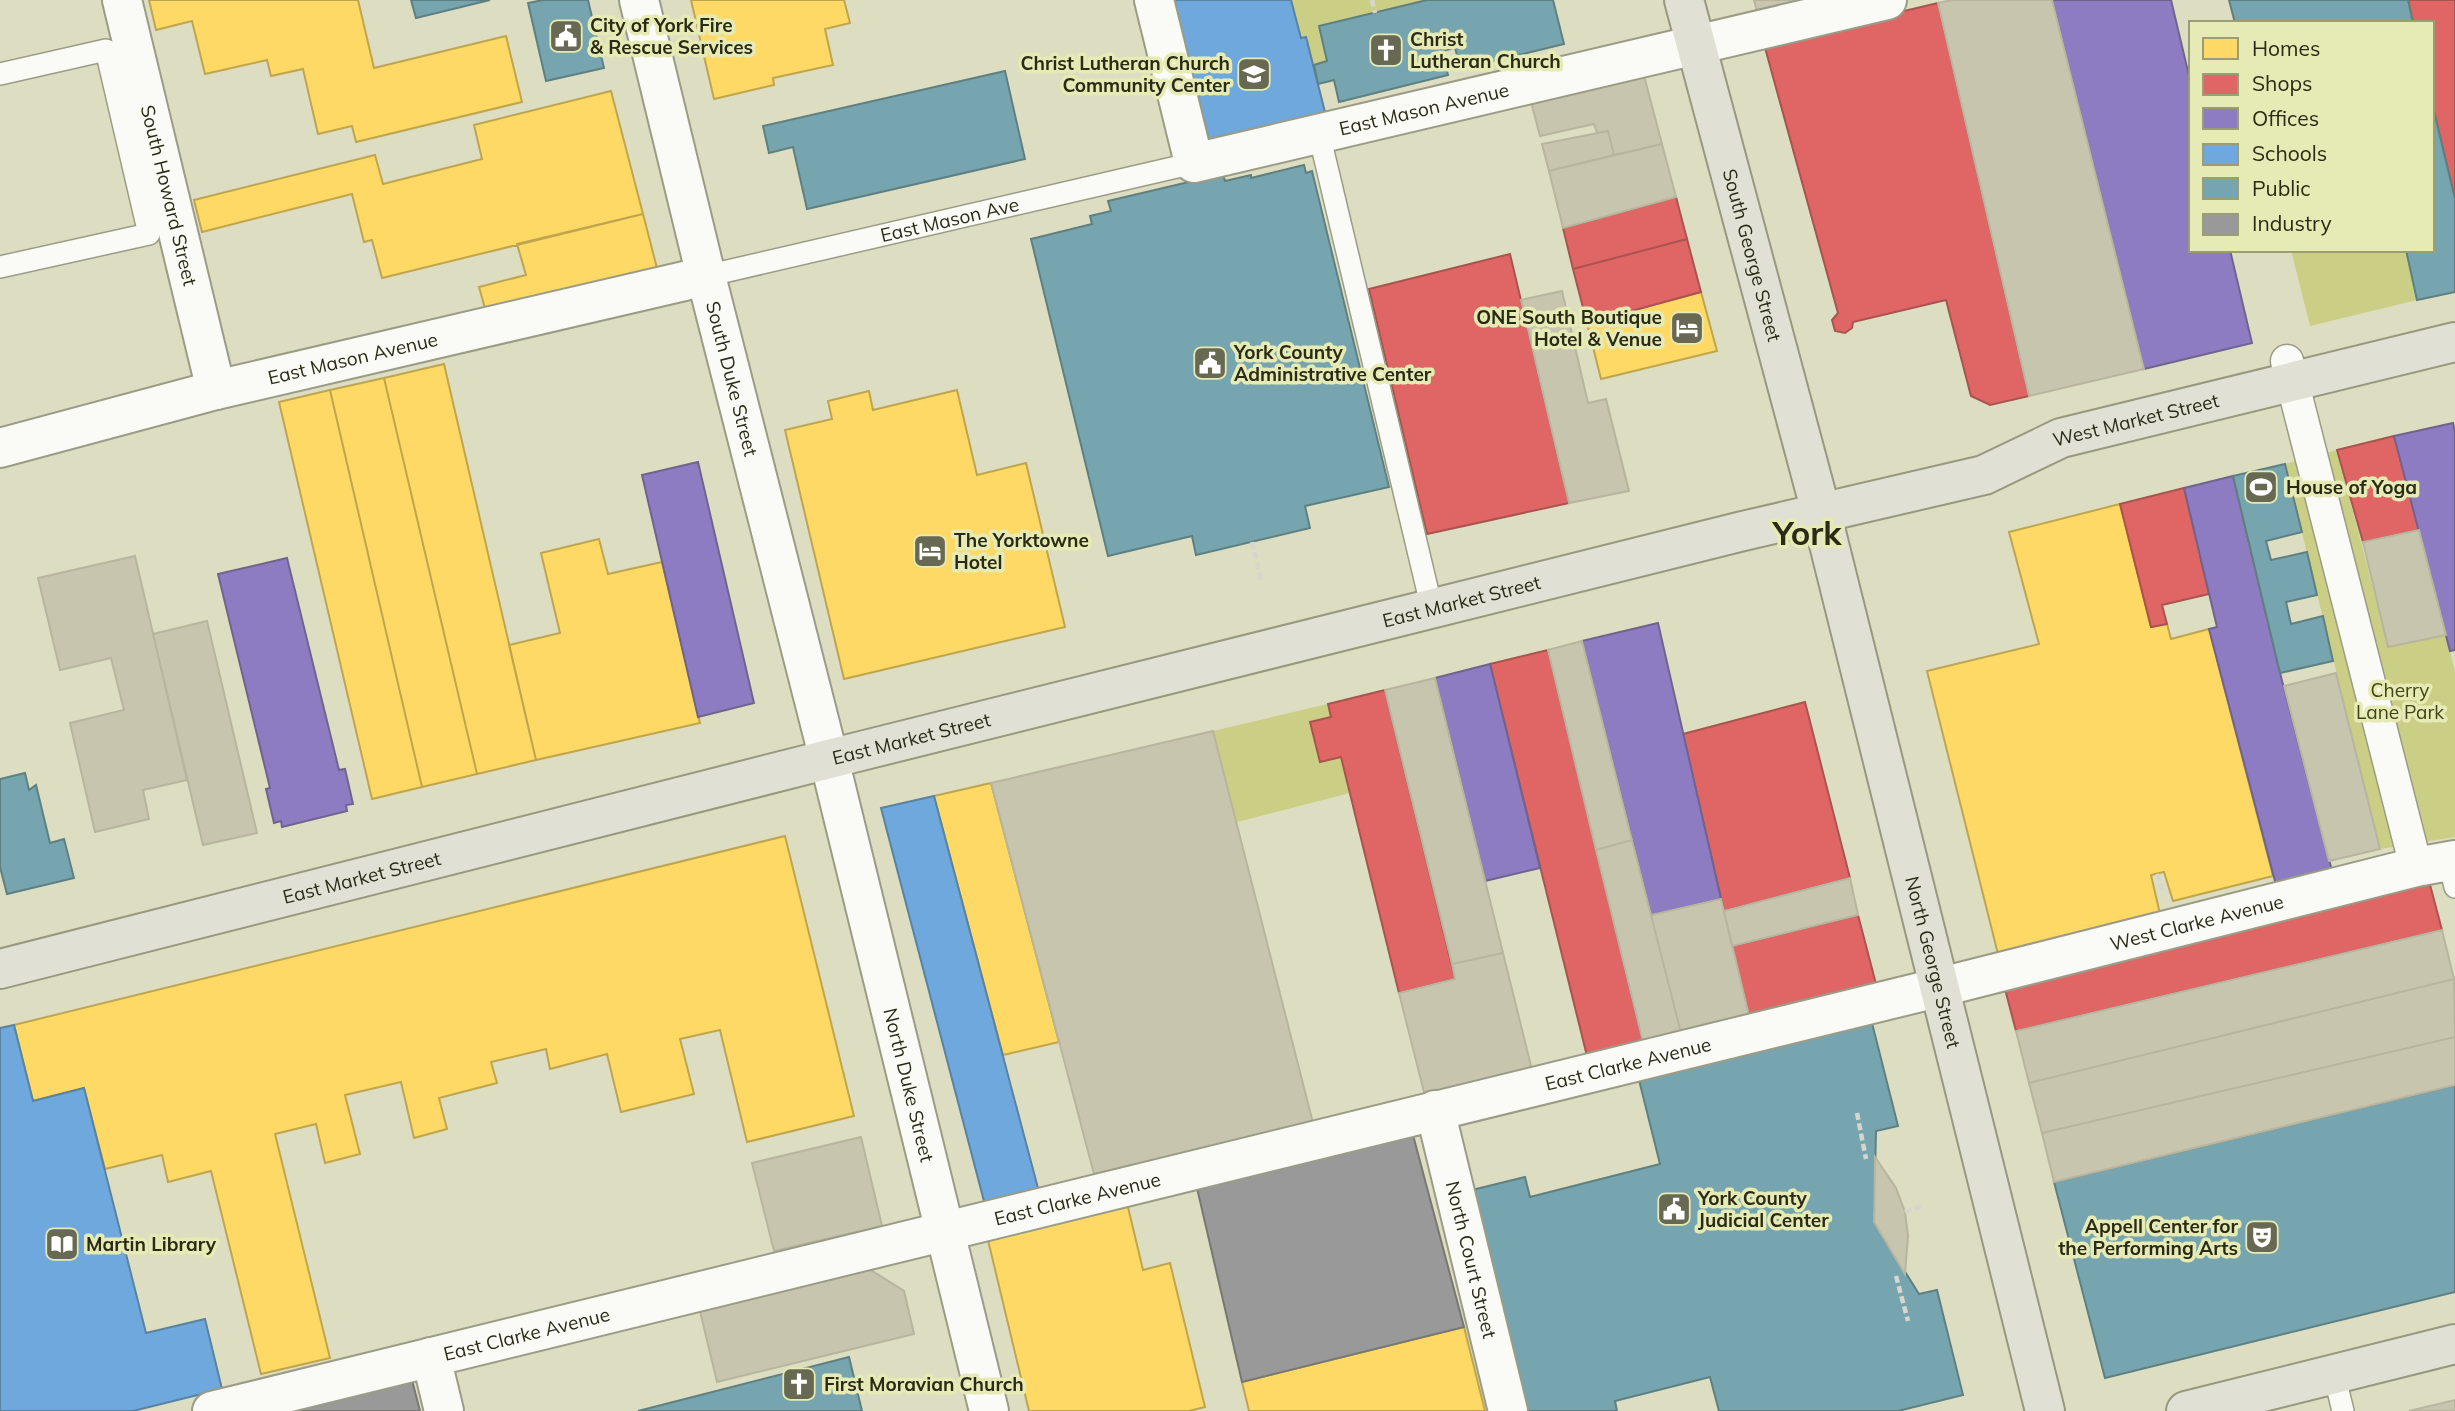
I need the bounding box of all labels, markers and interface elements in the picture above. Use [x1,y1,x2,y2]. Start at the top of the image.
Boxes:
place label: City of York Fire & Rescue Services [590,13,753,59]
public building icon: City of York Fire & Rescue Services [547,17,585,55]
legend [2189,21,2434,252]
place label: Christ Lutheran Church [1410,27,1561,73]
church icon: Christ Lutheran Church [1367,31,1405,69]
text: Homes [2252,35,2320,61]
place label: Christ Lutheran Church Community Center [1020,51,1231,97]
school or university icon: Christ Lutheran Church Community Center [1235,55,1273,93]
text: Shops [2252,70,2312,96]
street label: East Mason Avenue [1337,77,1511,140]
street label: South Howard Street [136,103,203,289]
text: Offices [2252,105,2319,131]
text: Schools [2252,140,2327,166]
street label: South George Street [1718,166,1787,344]
text: Public [2252,175,2311,201]
street label: East Mason Ave [878,192,1021,247]
text: Industry [2252,210,2332,236]
street label: South Duke Street [701,299,763,459]
place label: ONE South Boutique Hotel & Venue [1476,305,1662,351]
hotel icon: ONE South Boutique Hotel & Venue [1668,309,1706,347]
street label: East Mason Avenue [265,327,440,390]
place label: York County Administrative Center [1233,340,1432,386]
public building icon: York County Administrative Center [1191,344,1229,382]
street label: West Market Street [2050,388,2222,452]
sports icon: House of Yoga [2242,468,2280,506]
place label: House of Yoga [2286,475,2417,499]
district label: York [1772,512,1842,553]
place label: The Yorktowne Hotel [954,528,1089,574]
hotel icon: The Yorktowne Hotel [911,532,949,570]
street label: East Market Street [1380,570,1543,633]
park label: Cherry Lane Park [2356,678,2444,724]
street label: East Market Street [830,707,993,770]
street label: East Market Street [280,846,443,909]
street label: North George Street [1900,874,1966,1051]
street label: West Clarke Avenue [2107,889,2286,956]
street label: North Duke Street [879,1005,940,1165]
street label: East Clarke Avenue [1542,1032,1714,1096]
street label: East Clarke Avenue [992,1167,1163,1231]
street label: North Court Street [1441,1179,1502,1341]
place label: York County Judicial Center [1697,1186,1829,1232]
public building icon: York County Judicial Center [1655,1190,1693,1228]
place label: Appell Center for the Performing Arts [2058,1214,2239,1260]
theatre icon: Appell Center for the Performing Arts [2243,1218,2281,1256]
library icon: Martin Library [43,1225,81,1263]
place label: Martin Library [86,1232,217,1256]
street label: East Clarke Avenue [441,1302,612,1366]
church icon: First Moravian Church [780,1365,818,1403]
place label: First Moravian Church [824,1372,1024,1396]

